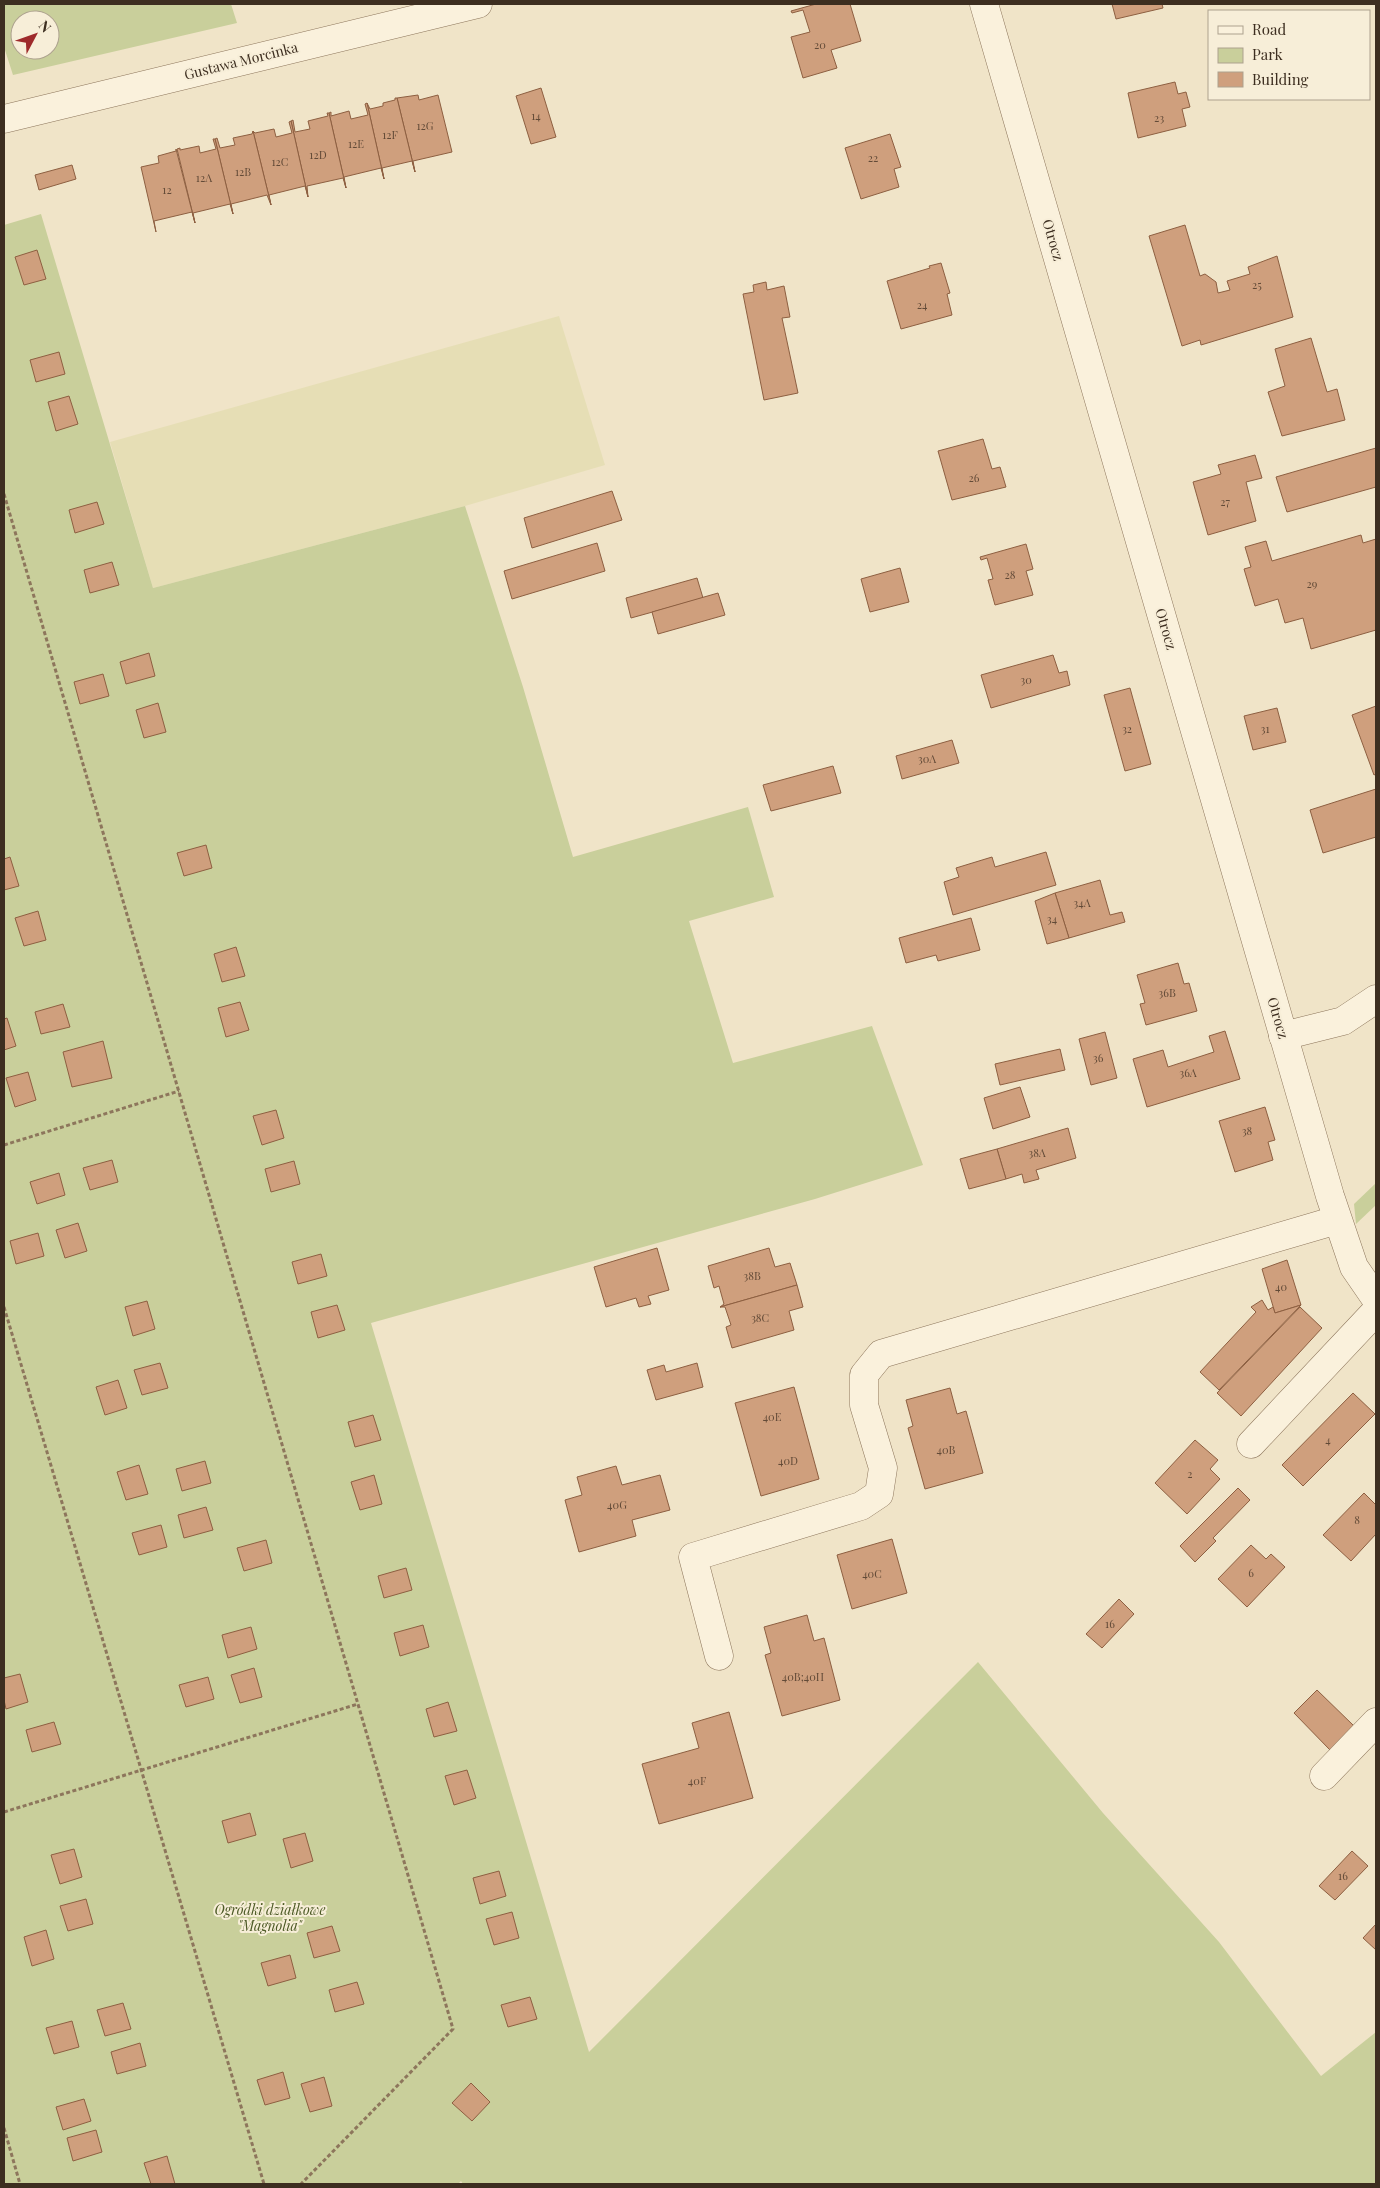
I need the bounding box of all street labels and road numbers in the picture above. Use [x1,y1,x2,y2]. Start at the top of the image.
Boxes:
street label: Gustawa Morcinka [182,37,300,84]
street label: Otrocz [1039,217,1069,263]
street label: Otrocz [1152,606,1182,652]
street label: Otrocz [1264,995,1294,1041]

